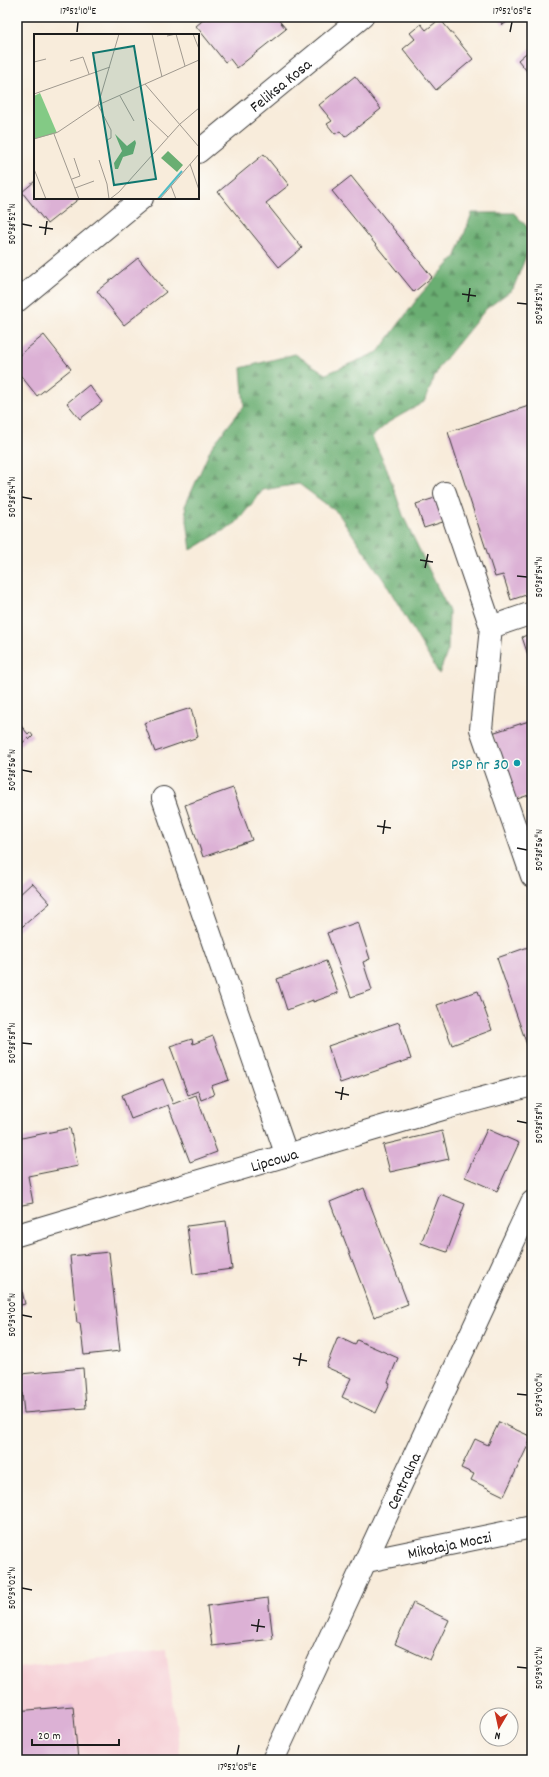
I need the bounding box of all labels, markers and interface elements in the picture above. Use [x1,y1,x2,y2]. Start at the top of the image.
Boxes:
text: 17°52'10"E [60,5,96,19]
text: 17°52'05"E [493,5,532,19]
inset map [34,34,199,199]
street label: Feliksa Kosa [245,54,318,119]
text: 50°38'52"N [6,203,20,245]
text: 50°38'52"N [533,283,547,325]
text: 50°38'54"N [6,476,20,518]
text: 50°38'54"N [533,556,547,598]
text: 50°38'56"N [6,749,20,791]
place label: PSP nr 30 [451,754,509,777]
marker: PSP nr 30 [512,758,522,768]
text: 50°38'56"N [533,829,547,871]
text: 50°38'58"N [6,1023,20,1063]
text: 50°38'58"N [533,1103,547,1143]
street label: Lipcowa [248,1143,302,1179]
text: 50°39'00"N [6,1293,20,1337]
text: 50°39'00"N [533,1373,547,1417]
street label: Centralna [382,1449,428,1514]
street label: Mikołaja Moczi [406,1527,494,1566]
text: 50°39'02"N [6,1567,20,1609]
text: 50°39'02"N [533,1647,547,1689]
north arrow [479,1707,519,1747]
scale bar [32,1721,119,1747]
text: N [493,1726,502,1743]
text: 20 m [38,1728,61,1745]
text: 17°52'05"E [218,1761,257,1775]

